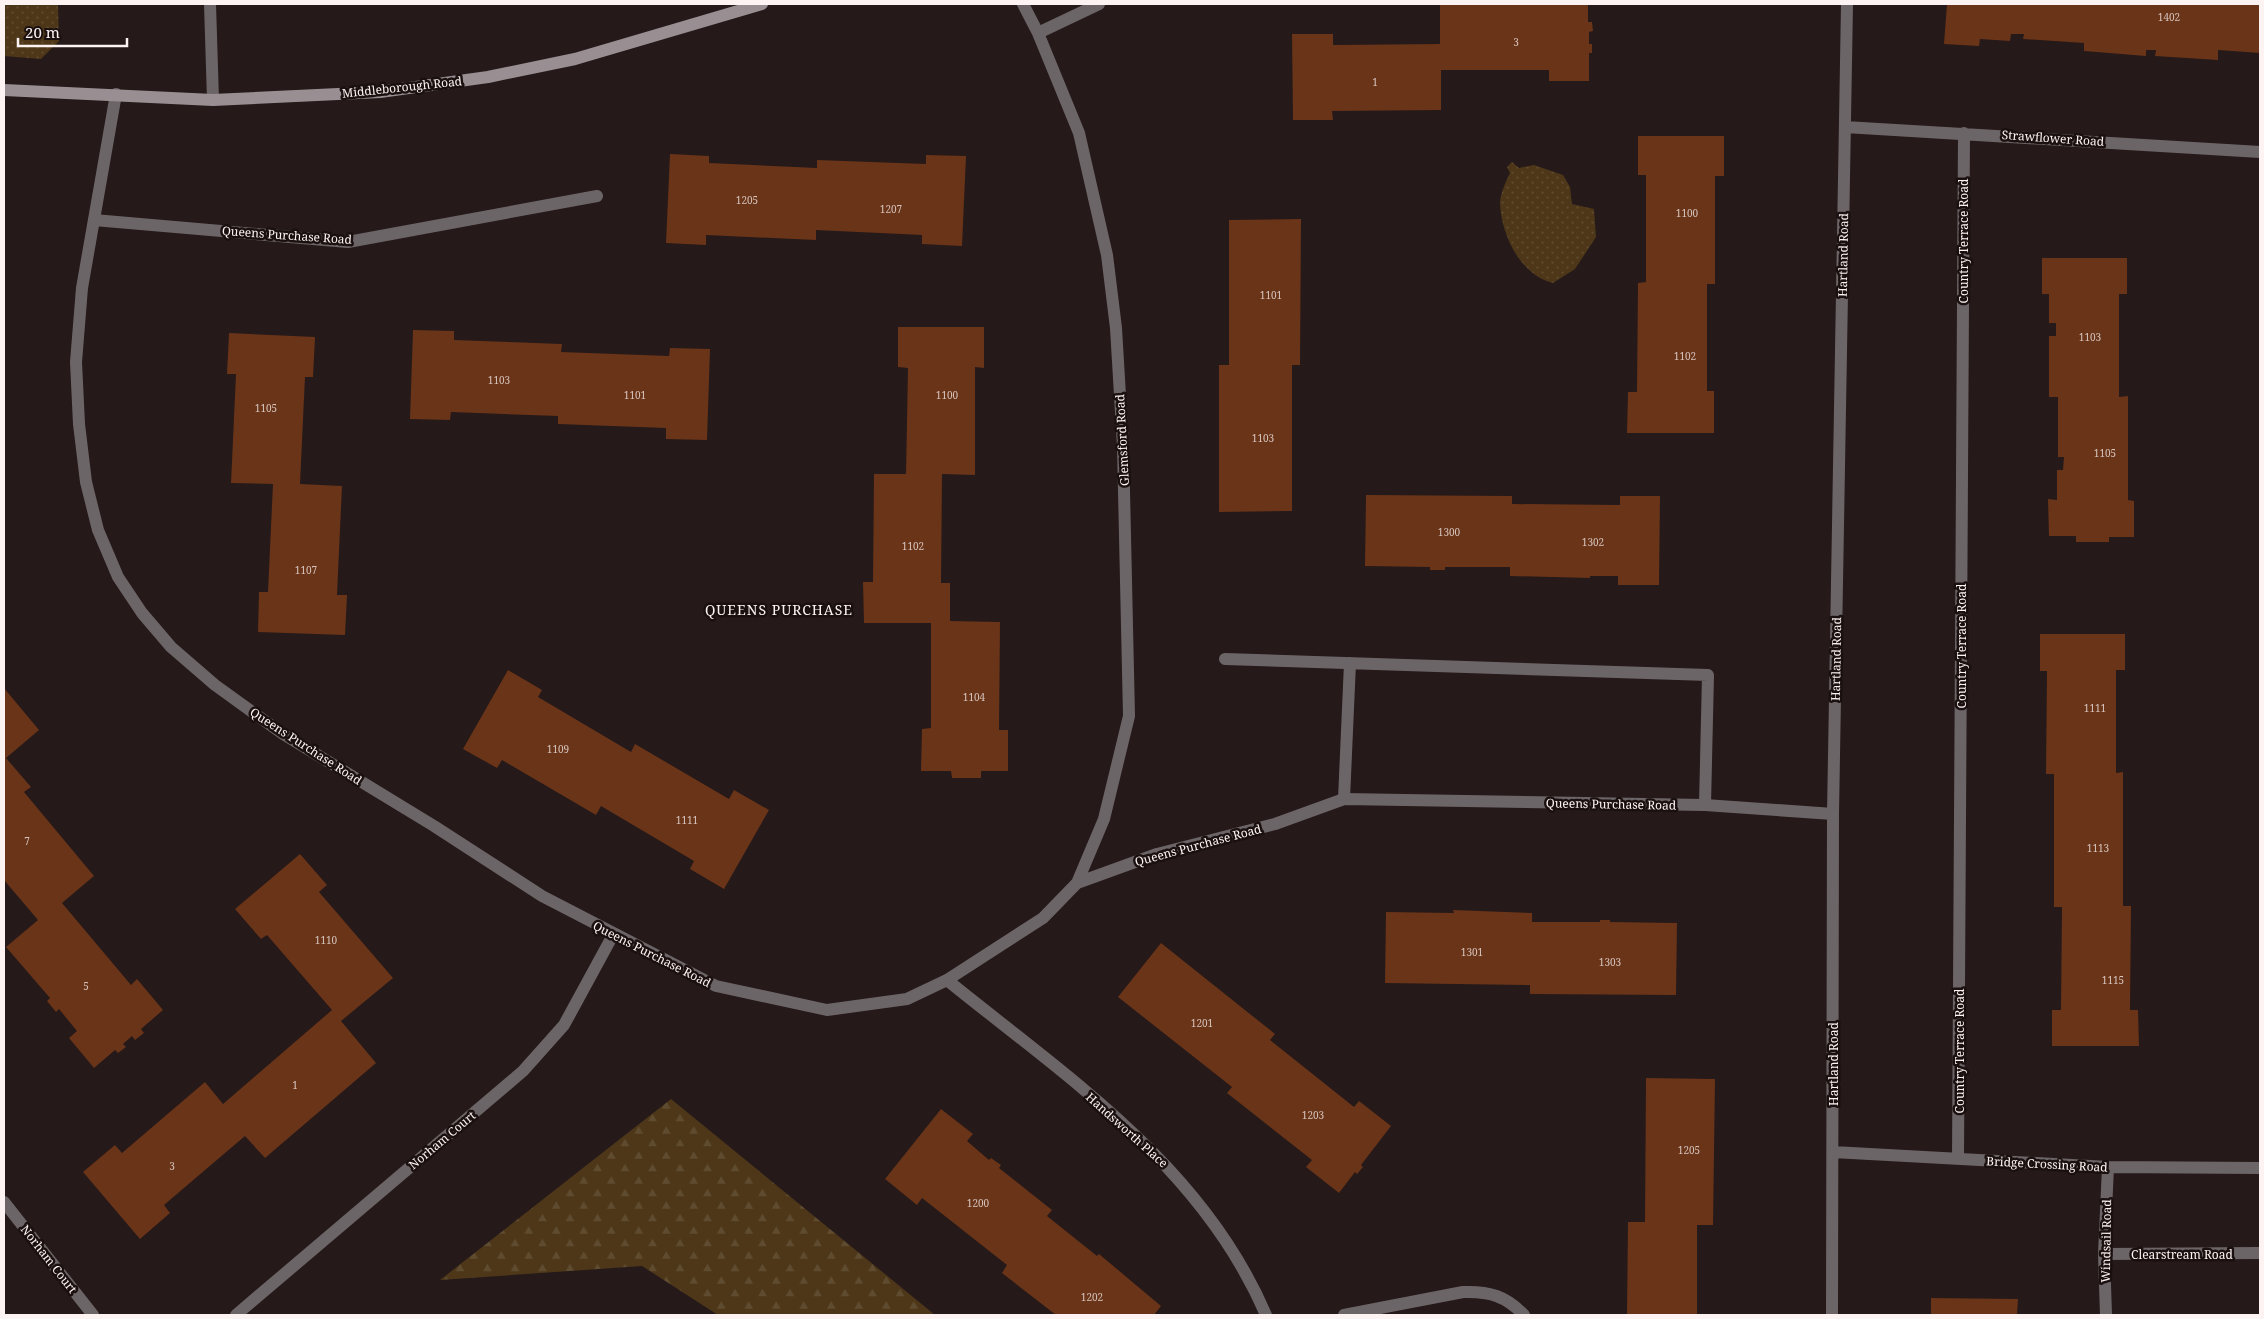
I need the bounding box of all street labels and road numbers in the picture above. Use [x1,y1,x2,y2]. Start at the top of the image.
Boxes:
street label: Middleborough Road [341,72,463,102]
street label: Strawflower Road [2001,126,2105,150]
street label: Country Terrace Road [1955,178,1972,303]
street label: Hartland Road [1834,212,1852,297]
street label: Queens Purchase Road [221,222,353,248]
street label: Glemsford Road [1111,393,1133,486]
street label: Country Terrace Road [1953,583,1970,708]
street label: Hartland Road [1827,616,1845,701]
street label: Queens Purchase Road [247,703,366,789]
street label: Queens Purchase Road [1546,794,1677,814]
street label: Queens Purchase Road [1133,820,1264,870]
street label: Queens Purchase Road [590,917,714,991]
street label: Country Terrace Road [1951,988,1968,1113]
street label: Hartland Road [1825,1021,1842,1106]
street label: Handsworth Place [1082,1089,1172,1171]
street label: Norham Court [405,1107,479,1173]
street label: Bridge Crossing Road [1986,1152,2109,1176]
street label: Windsail Road [2097,1199,2115,1283]
street label: Norham Court [17,1221,81,1297]
street label: Clearstream Road [2131,1246,2234,1263]

